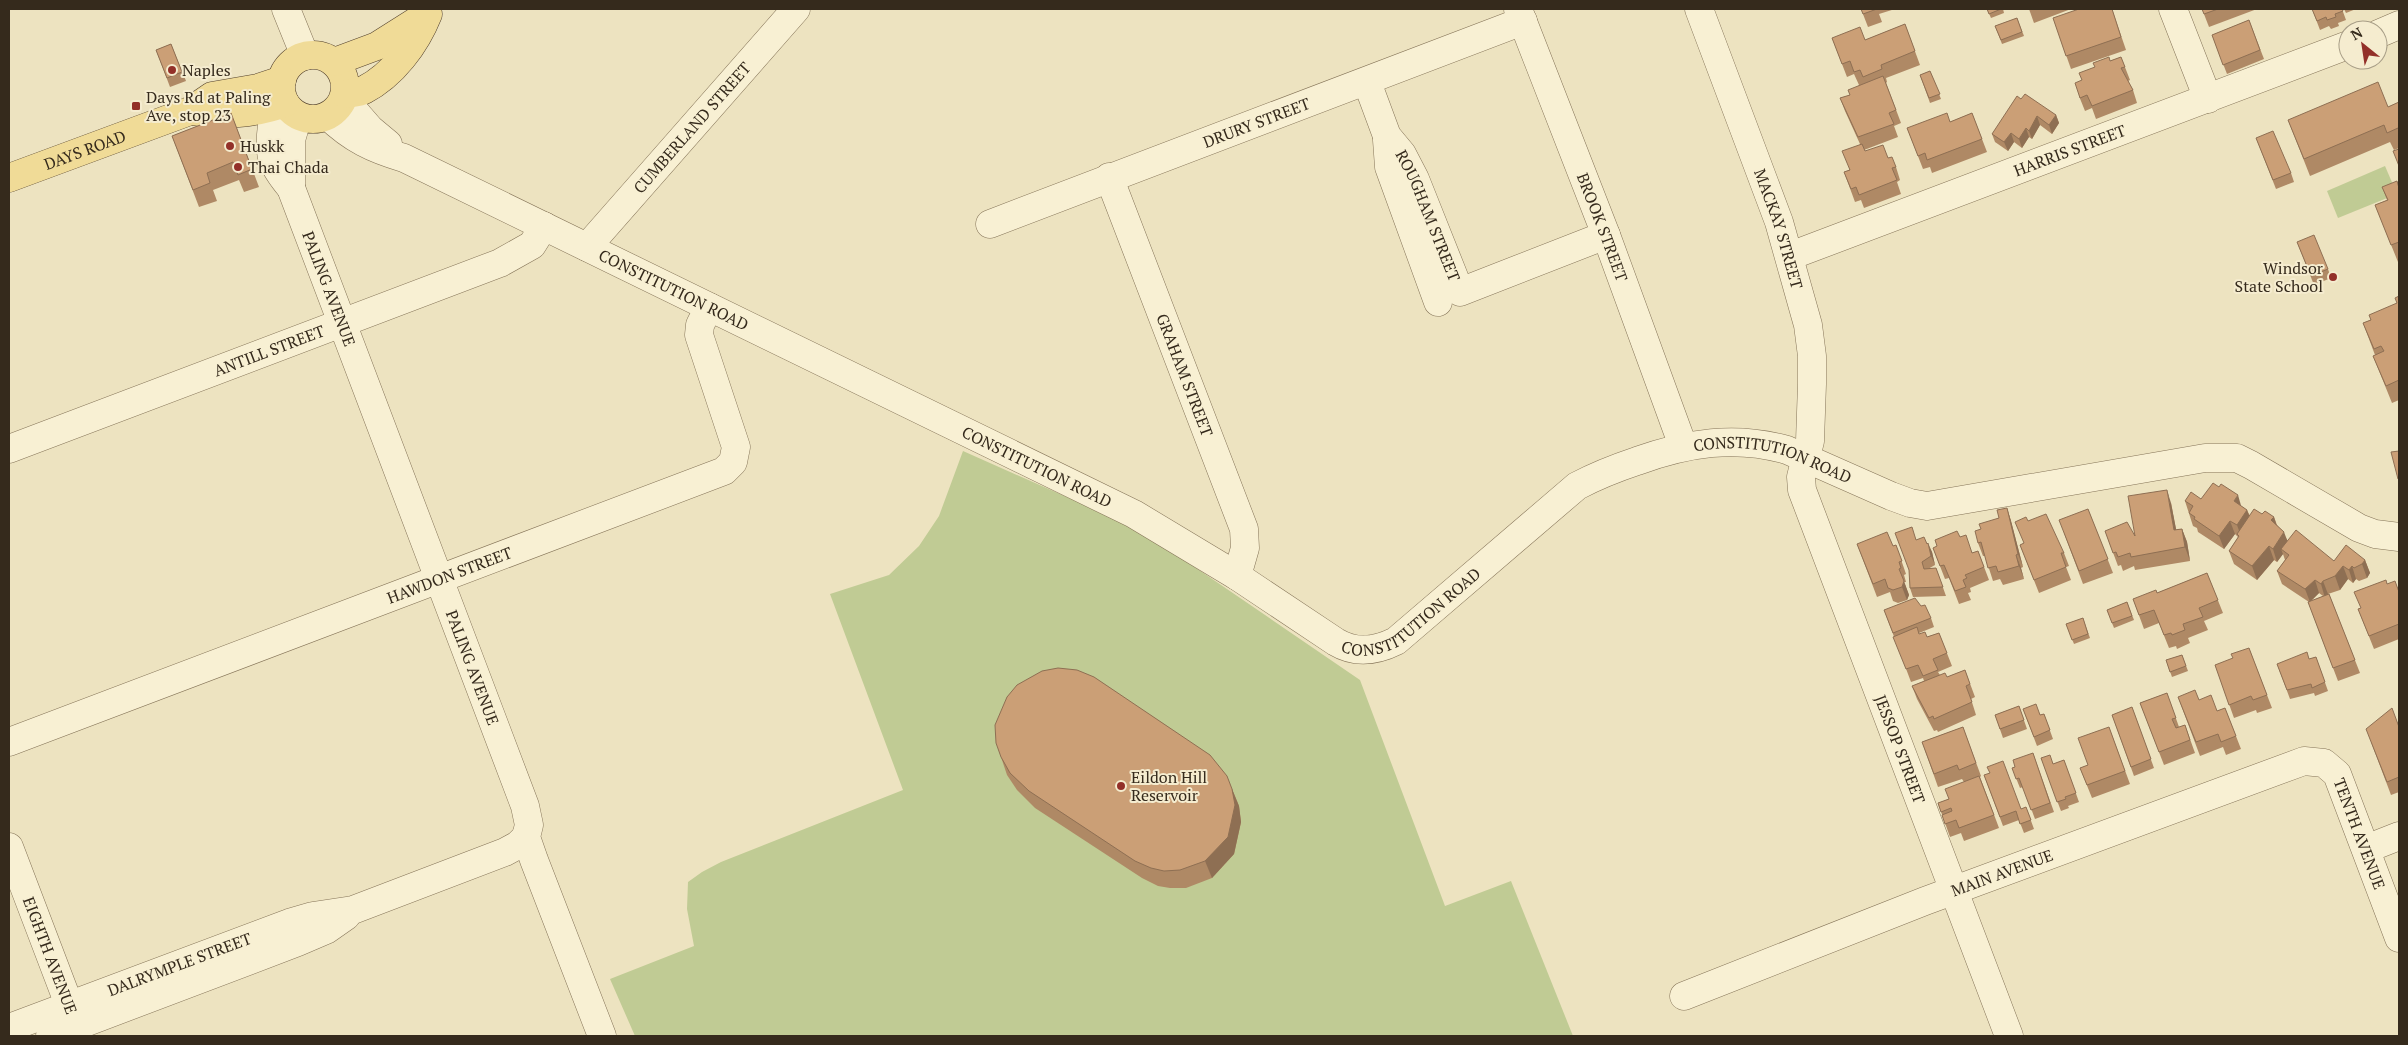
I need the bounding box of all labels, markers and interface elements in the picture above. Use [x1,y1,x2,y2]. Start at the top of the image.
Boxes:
north arrow [2338,20,2388,70]
text: N [2347,22,2366,44]
street label: CUMBERLAND STREET [628,57,756,198]
place label: Naples [182,59,231,81]
marker: Naples [166,64,178,76]
place label: Days Rd at Paling Ave, stop 23 [146,86,271,126]
street label: DRURY STREET [1200,92,1313,153]
marker: Days Rd at Paling Ave, stop 23 [130,100,142,112]
street label: HARRIS STREET [2010,119,2129,181]
street label: DAYS ROAD [41,125,129,175]
place label: Huskk [240,135,285,157]
marker: Huskk [224,140,236,152]
street label: ROUGHAM STREET [1391,146,1466,285]
place label: Thai Chada [248,156,329,178]
marker: Thai Chada [232,161,244,173]
street label: MACKAY STREET [1749,166,1808,292]
street label: BROOK STREET [1572,170,1633,285]
street label: PALING AVENUE [297,228,361,349]
street label: CONSTITUTION ROAD [595,244,752,335]
place label: Windsor State School [2235,257,2324,297]
marker: Windsor State School [2327,271,2339,283]
street label: GRAHAM STREET [1151,310,1218,440]
street label: ANTILL STREET [210,319,328,382]
street label: CONSTITUTION ROAD [958,421,1116,513]
street label: CONSTITUTION ROAD [1692,431,1855,488]
street label: HAWDON STREET [384,541,515,609]
street label: CONSTITUTION ROAD [1338,562,1485,661]
street label: PALING AVENUE [441,607,504,728]
street label: JESSOP STREET [1870,692,1931,807]
place label: Eildon Hill Reservoir [1131,766,1207,806]
street label: TENTH AVENUE [2329,775,2391,892]
marker: Eildon Hill Reservoir [1115,780,1127,792]
street label: MAIN AVENUE [1948,844,2056,901]
street label: EIGHTH AVENUE [18,893,83,1017]
street label: DALRYMPLE STREET [104,927,255,1001]

